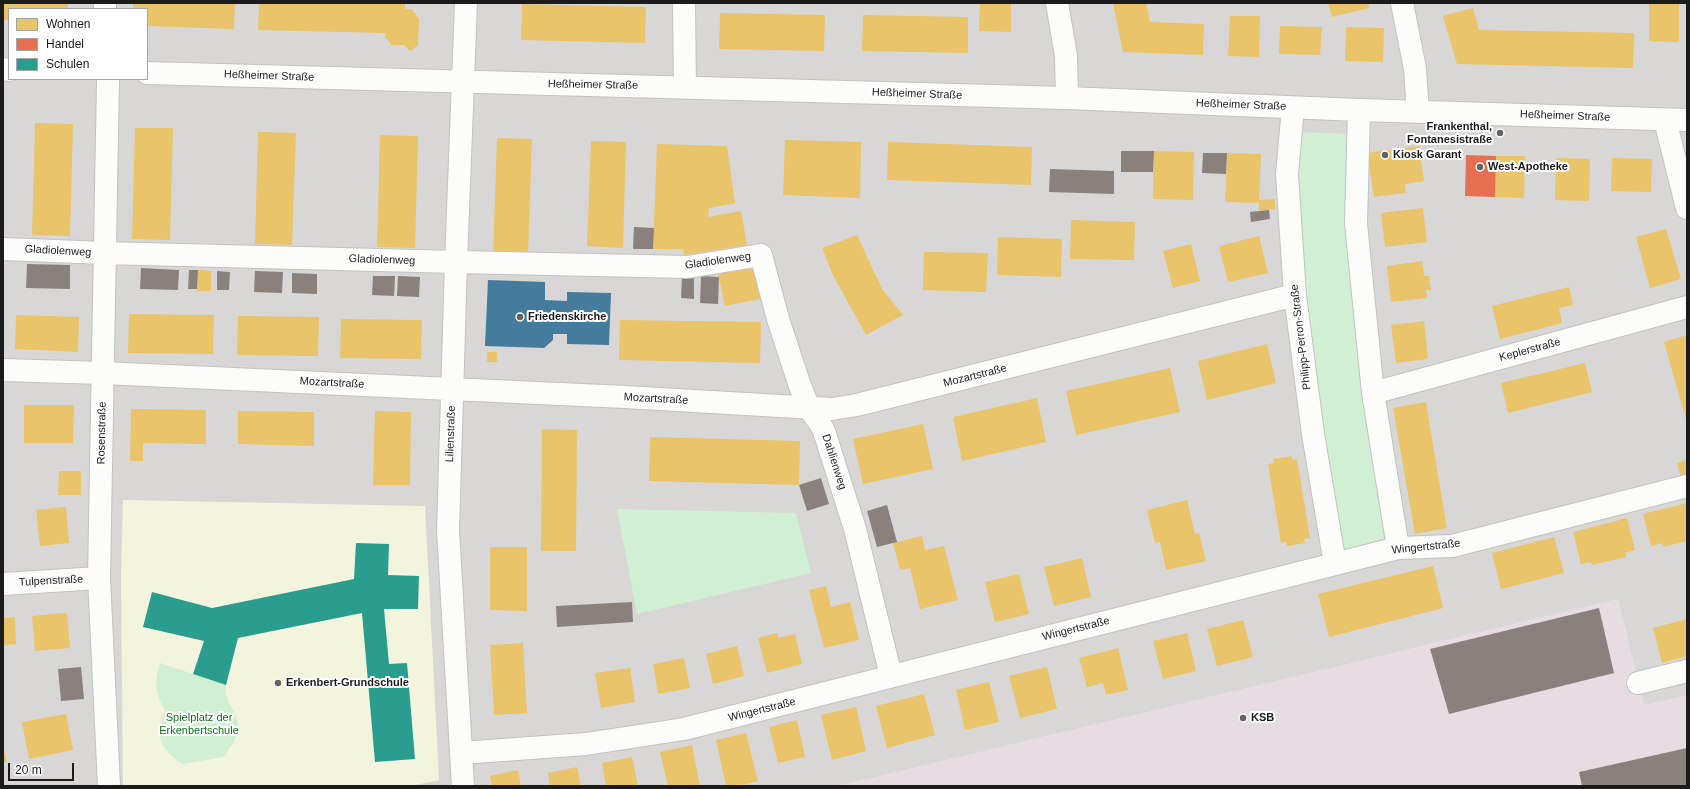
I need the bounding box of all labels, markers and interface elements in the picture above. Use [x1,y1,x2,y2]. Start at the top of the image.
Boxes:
legend [8,8,148,80]
text: Wohnen [46,17,90,31]
text: Handel [46,37,84,51]
text: Schulen [46,57,89,71]
street label: Heßheimer Straße [224,68,314,84]
street label: Heßheimer Straße [548,78,638,92]
street label: Heßheimer Straße [872,86,962,102]
street label: Heßheimer Straße [1196,97,1286,113]
street label: Heßheimer Straße [1520,108,1610,124]
place label: Frankenthal, Fontanesistraße [1407,120,1492,146]
marker: Frankenthal, Fontanesistraße [1495,128,1505,138]
place label: Kiosk Garant [1393,148,1461,162]
marker: Kiosk Garant [1380,150,1390,160]
place label: West-Apotheke [1488,160,1568,174]
marker: West-Apotheke [1475,162,1485,172]
street label: Gladiolenweg [24,243,92,259]
street label: Gladiolenweg [684,250,752,272]
street label: Gladiolenweg [348,252,416,268]
street label: Philipp-Perron-Straße [1288,283,1314,391]
place label: Friedenskirche [528,310,606,324]
marker: Friedenskirche [515,312,525,322]
street label: Keplerstraße [1498,335,1562,365]
street label: Mozartstraße [942,362,1008,390]
street label: Mozartstraße [299,375,365,391]
street label: Mozartstraße [623,391,689,407]
street label: Rosenstraße [95,401,109,465]
street label: Lilienstraße [443,405,459,463]
street label: Dahlienweg [819,433,849,491]
street label: Wingertstraße [1391,537,1461,557]
street label: Tulpenstraße [18,573,84,589]
street label: Wingertstraße [1041,614,1111,644]
place label: Erkenbert-Grundschule [286,676,409,690]
marker: Erkenbert-Grundschule [273,678,283,688]
street label: Wingertstraße [727,695,797,725]
park label: Spielplatz der Erkenbertschule [159,711,239,737]
place label: KSB [1251,711,1274,725]
marker: KSB [1238,713,1248,723]
scale bar [10,755,76,781]
text: 20 m [15,763,42,777]

